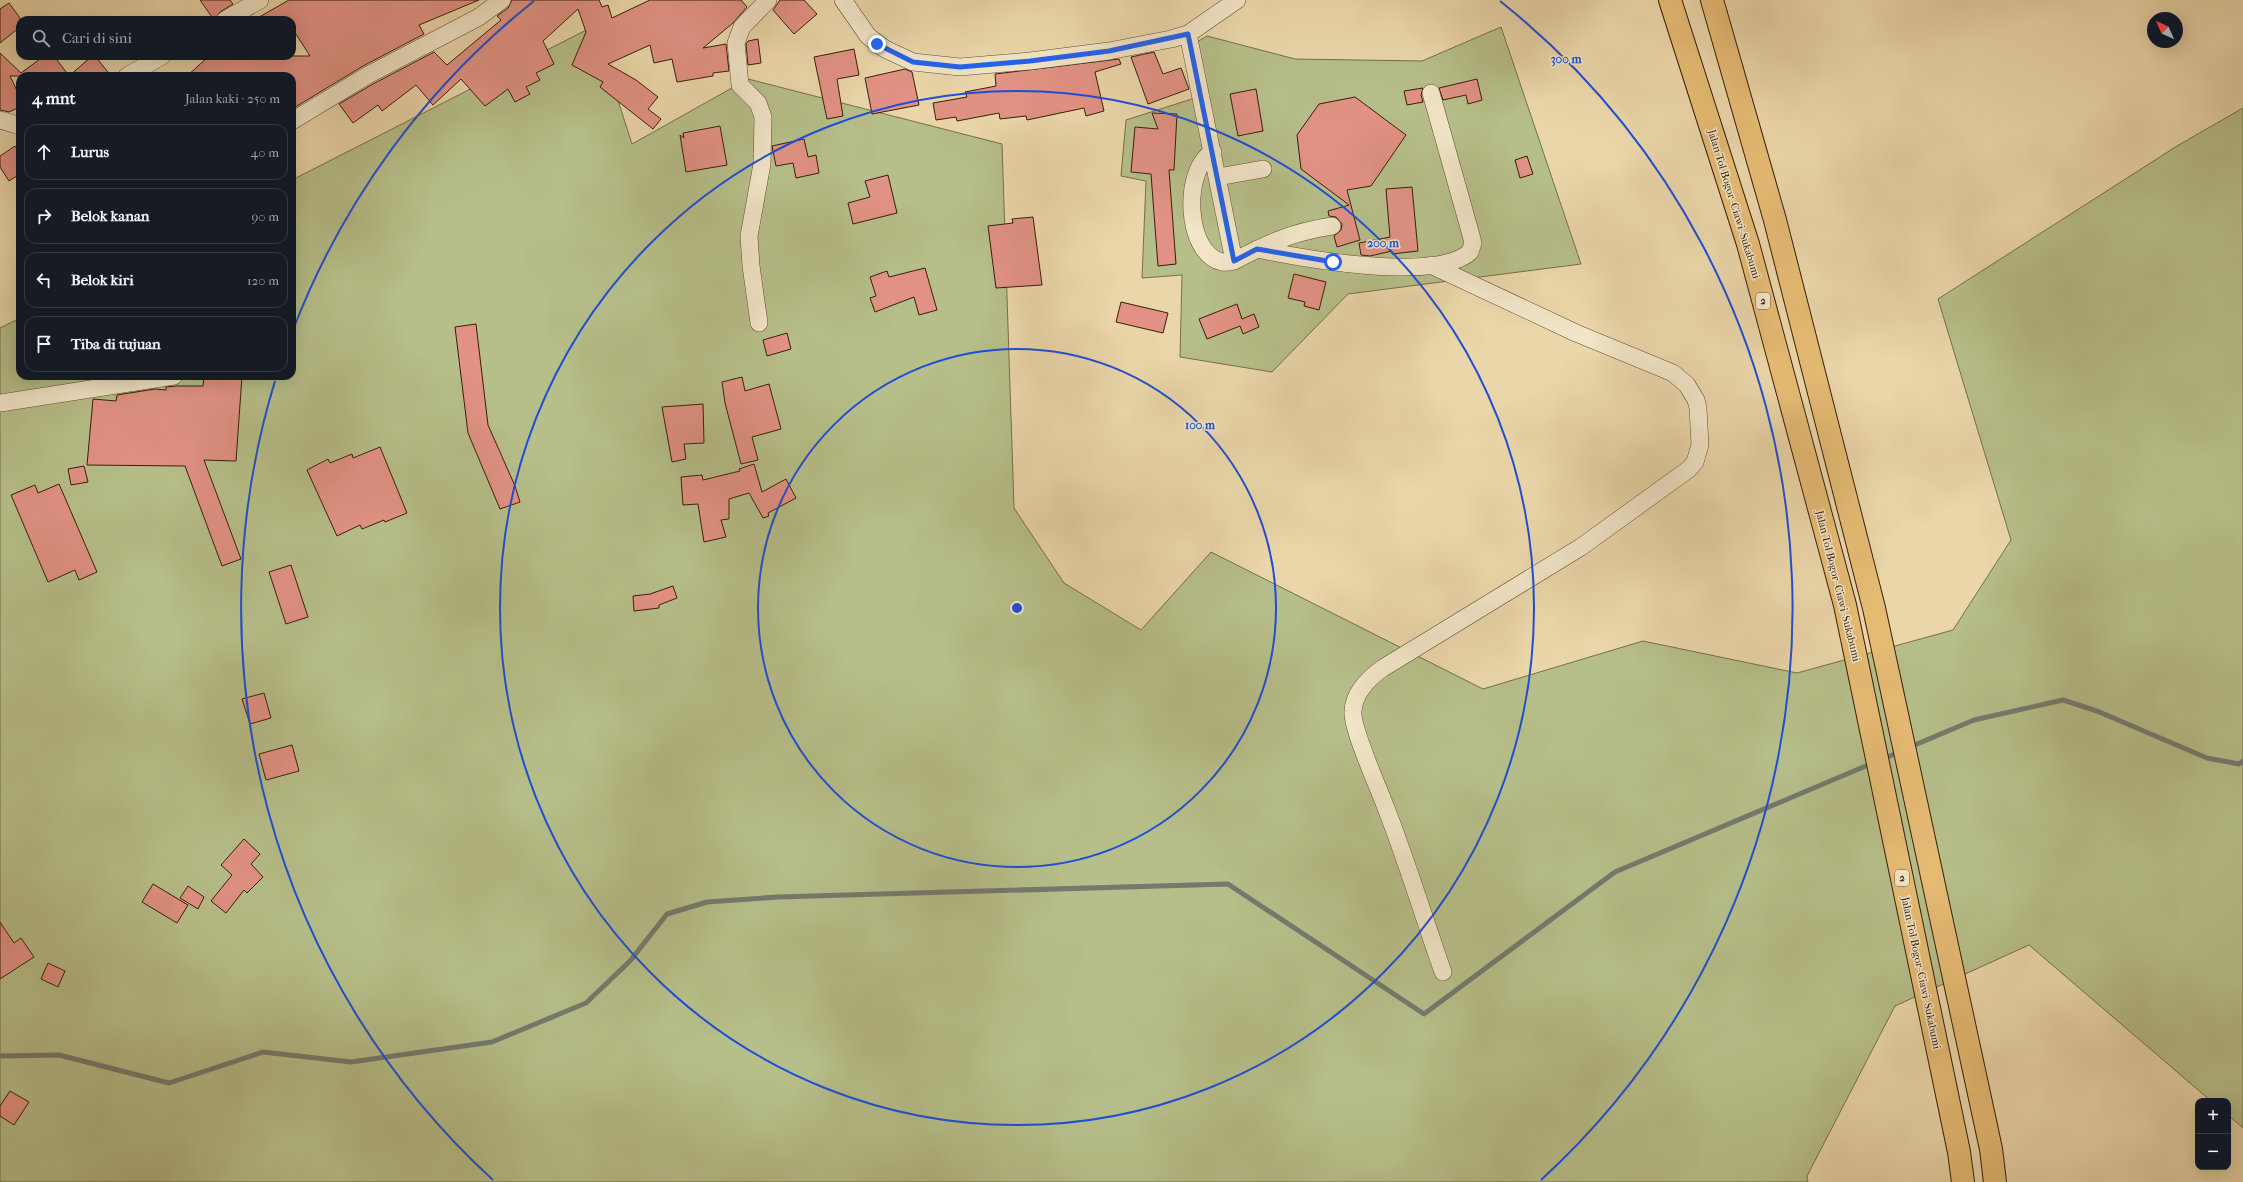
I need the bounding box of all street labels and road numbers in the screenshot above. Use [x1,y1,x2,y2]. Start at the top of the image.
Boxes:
street label: Jalan Tol Bogor–Ciawi–Sukabumi [1705,127,1763,281]
road number: 2 [1756,293,1770,309]
street label: Jalan Tol Bogor–Ciawi–Sukabumi [1813,508,1863,664]
road number: 2 [1895,870,1909,886]
street label: Jalan Tol Bogor–Ciawi–Sukabumi [1898,895,1944,1051]

